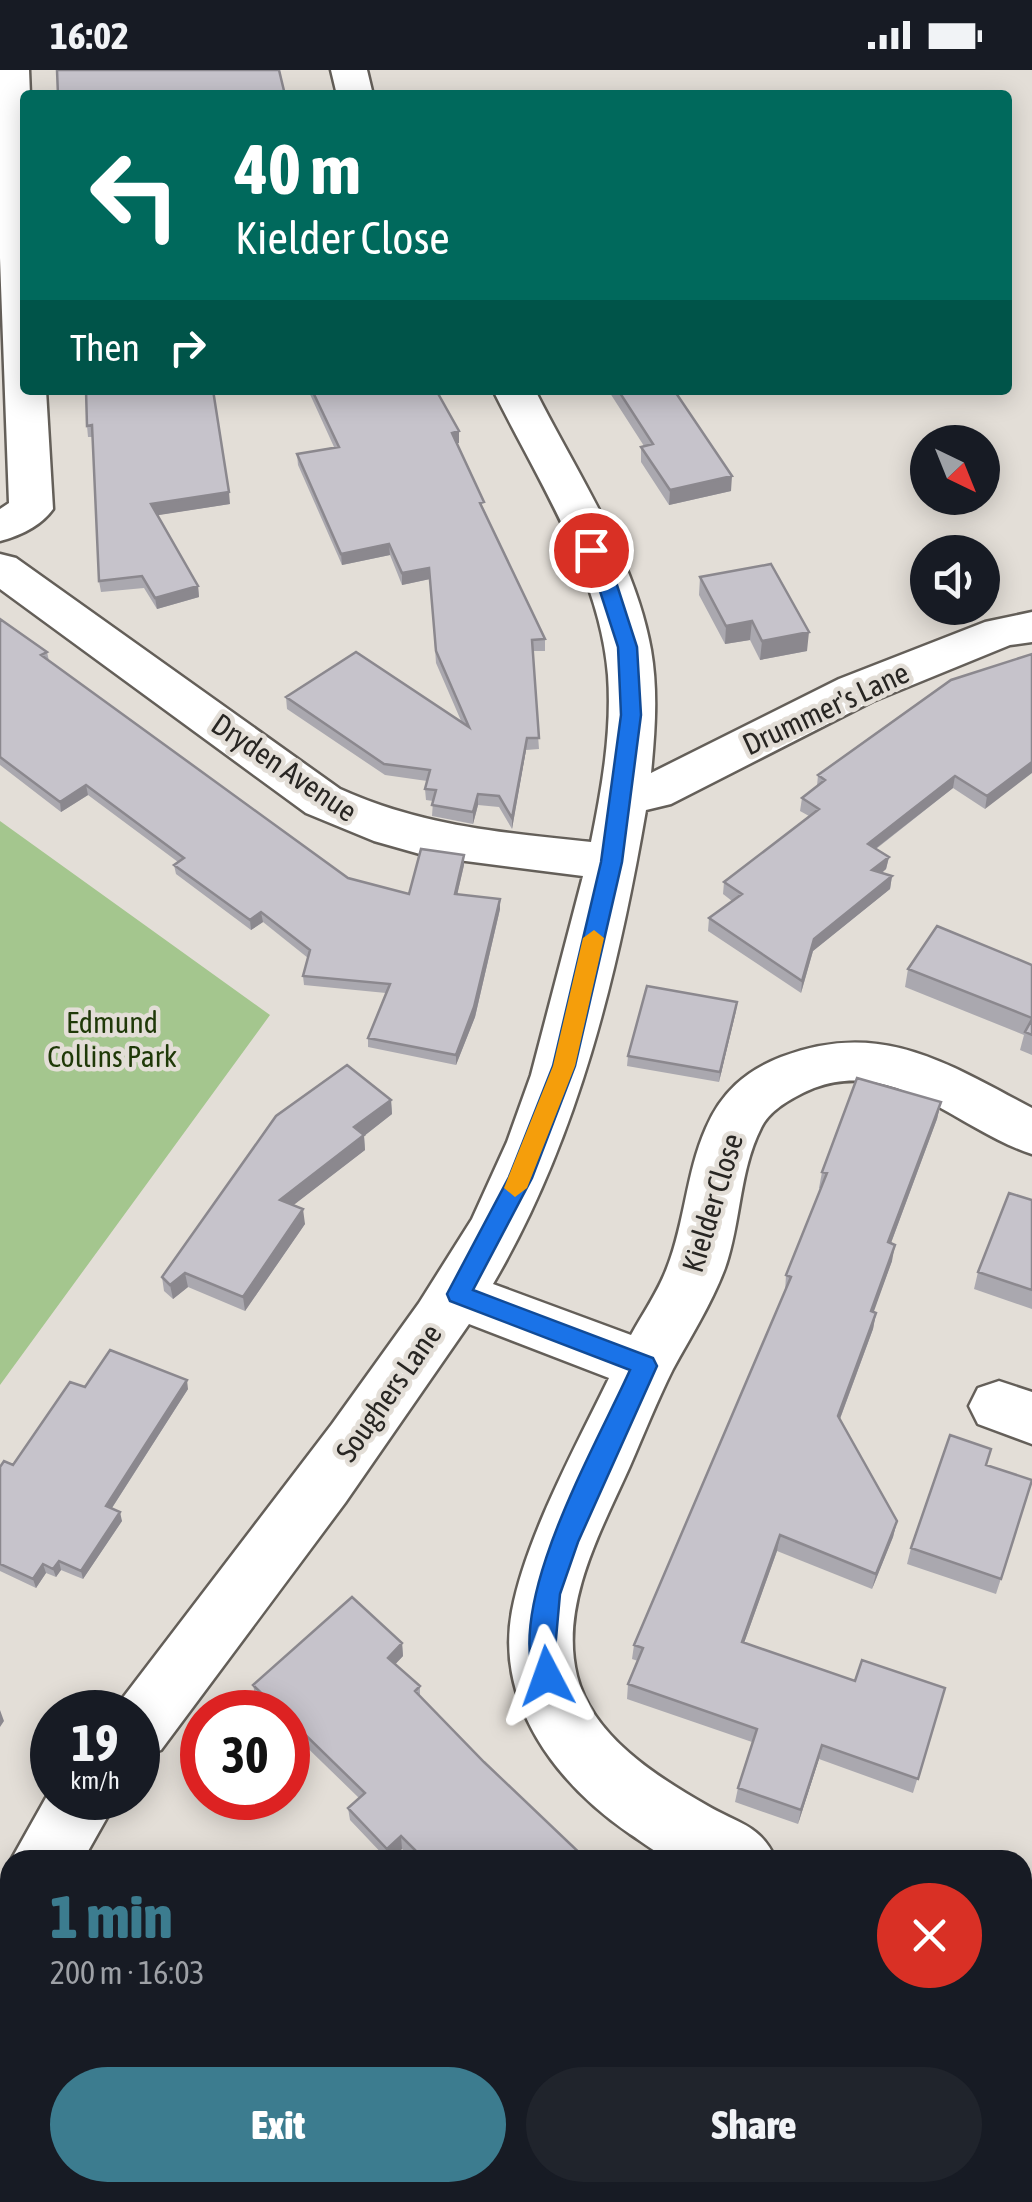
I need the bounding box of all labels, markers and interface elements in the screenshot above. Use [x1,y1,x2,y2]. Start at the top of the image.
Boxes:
text: 16:02 [50,14,129,57]
text: 40 m [235,129,361,209]
icon: left [70,130,200,260]
text: Kielder Close [235,212,450,264]
icon: right [160,320,215,375]
text: Then [70,326,140,369]
north arrow [910,425,1000,515]
map controls [910,425,1000,625]
pin [549,508,634,593]
icon: arrive [564,523,619,578]
button: sound [910,535,1000,625]
street label: Drummer's Lane [737,655,914,761]
street label: Dryden Avenue [206,706,363,828]
park label: Edmund Collins Park [47,1005,177,1073]
street label: Kielder Close [675,1129,749,1276]
street label: Soughers Lane [328,1317,448,1468]
position arrow [495,1624,599,1728]
speed limit sign: 30 [180,1690,310,1820]
text: 19 [71,1714,118,1772]
text: km/h [70,1766,120,1794]
text: 1 min [50,1882,173,1951]
button: close [877,1883,982,1988]
text: 200 m · 16:03 [50,1954,205,1991]
button: Exit [50,2067,506,2182]
button: Share [526,2067,982,2182]

